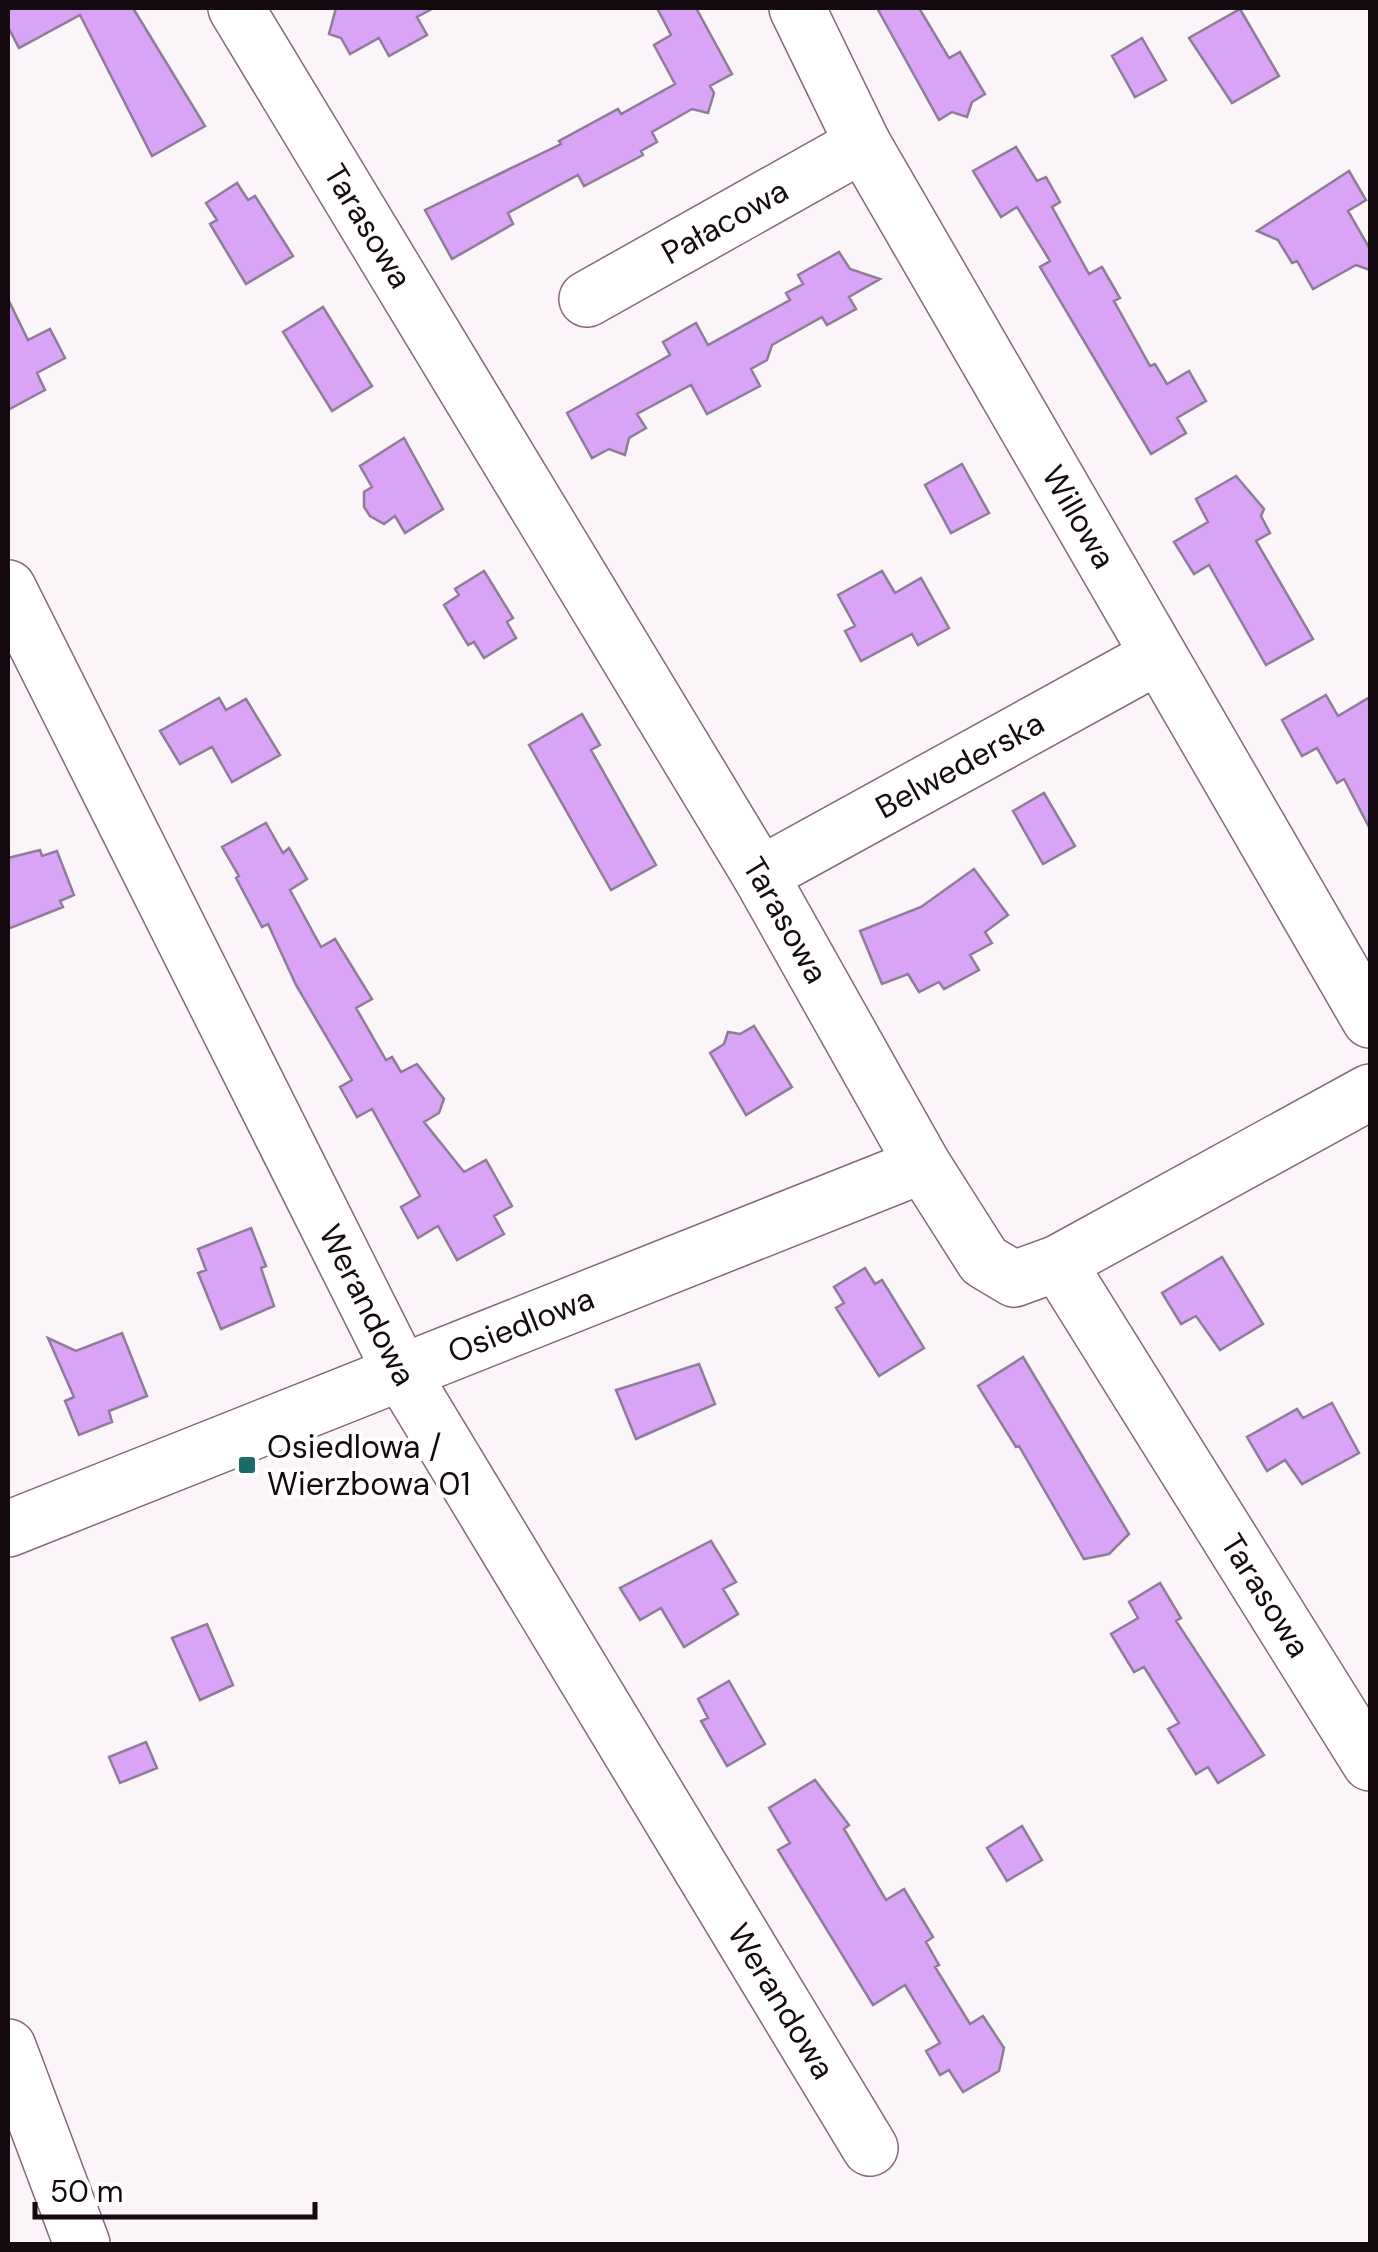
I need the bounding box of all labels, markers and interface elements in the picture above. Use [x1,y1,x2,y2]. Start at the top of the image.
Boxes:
street label: Tarasowa [314,156,422,296]
street label: Pałacowa [654,169,796,274]
street label: Willowa [1032,458,1125,576]
street label: Belwederska [868,702,1051,828]
street label: Tarasowa [733,850,838,991]
street label: Werandowa [309,1217,425,1394]
street label: Osiedlowa [442,1277,600,1373]
place label: Osiedlowa / Wierzbowa 01 [267,1426,470,1505]
marker: Osiedlowa / Wierzbowa 01 [236,1454,258,1476]
street label: Tarasowa [1211,1526,1320,1665]
street label: Werandowa [718,1915,844,2087]
scale bar [35,2157,315,2219]
text: 50 m [50,2172,124,2211]

